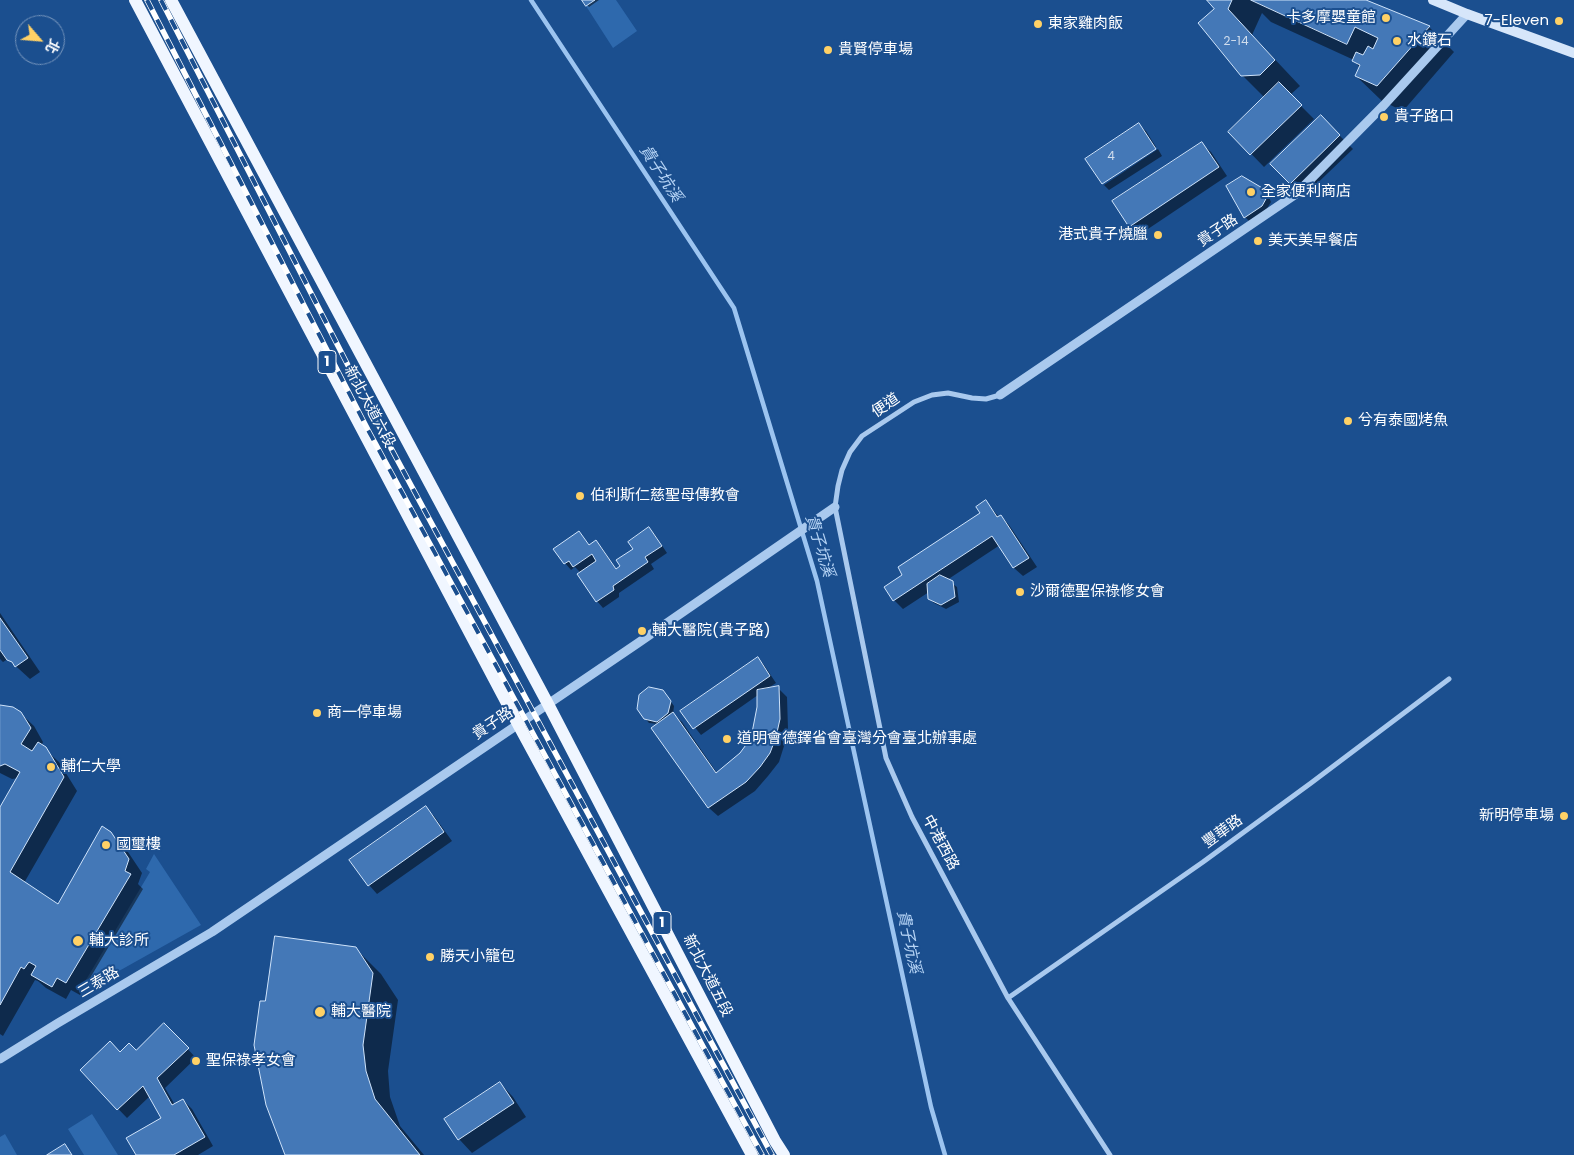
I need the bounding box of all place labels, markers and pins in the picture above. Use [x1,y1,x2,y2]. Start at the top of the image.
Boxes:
place label: 卡多摩嬰童館 [1286,9,1376,27]
marker: 卡多摩嬰童館 [1380,12,1392,24]
place label: 7-Eleven [1485,12,1549,30]
place label: 東家雞肉飯 [1048,15,1123,33]
marker: 7-Eleven [1553,15,1565,27]
marker: 東家雞肉飯 [1032,18,1044,30]
place label: 水鑽石 [1407,32,1452,50]
marker: 水鑽石 [1391,35,1403,47]
place label: 貴賢停車場 [838,41,913,59]
marker: 貴賢停車場 [822,44,834,56]
place label: 貴子路口 [1394,108,1454,126]
marker: 貴子路口 [1378,111,1390,123]
place label: 全家便利商店 [1261,183,1351,201]
marker: 全家便利商店 [1245,186,1257,198]
place label: 港式貴子燒臘 [1058,226,1148,244]
marker: 港式貴子燒臘 [1152,229,1164,241]
place label: 美天美早餐店 [1268,232,1358,250]
marker: 美天美早餐店 [1252,235,1264,247]
place label: 兮有泰國烤魚 [1358,412,1448,430]
marker: 兮有泰國烤魚 [1342,415,1354,427]
place label: 伯利斯仁慈聖母傳教會 [590,487,740,505]
marker: 伯利斯仁慈聖母傳教會 [574,490,586,502]
place label: 沙爾德聖保祿修女會 [1030,583,1165,601]
marker: 沙爾德聖保祿修女會 [1014,586,1026,598]
place label: 輔大醫院(貴子路) [652,622,771,640]
marker: 輔大醫院(貴子路) [636,625,648,637]
place label: 商一停車場 [327,704,402,722]
marker: 商一停車場 [311,707,323,719]
place label: 道明會德鐸省會臺灣分會臺北辦事處 [737,730,977,748]
marker: 道明會德鐸省會臺灣分會臺北辦事處 [721,733,733,745]
place label: 輔仁大學 [61,758,121,776]
marker: 輔仁大學 [45,761,57,773]
place label: 新明停車場 [1479,807,1554,825]
marker: 新明停車場 [1558,810,1570,822]
place label: 國璽樓 [116,836,161,854]
marker: 國璽樓 [100,839,112,851]
place label: 輔大診所 [89,932,149,950]
marker: 輔大診所 [71,934,85,948]
place label: 勝天小籠包 [440,948,515,966]
marker: 勝天小籠包 [424,951,436,963]
place label: 輔大醫院 [331,1003,391,1021]
marker: 輔大醫院 [313,1005,327,1019]
place label: 聖保祿孝女會 [206,1052,296,1070]
marker: 聖保祿孝女會 [190,1055,202,1067]

